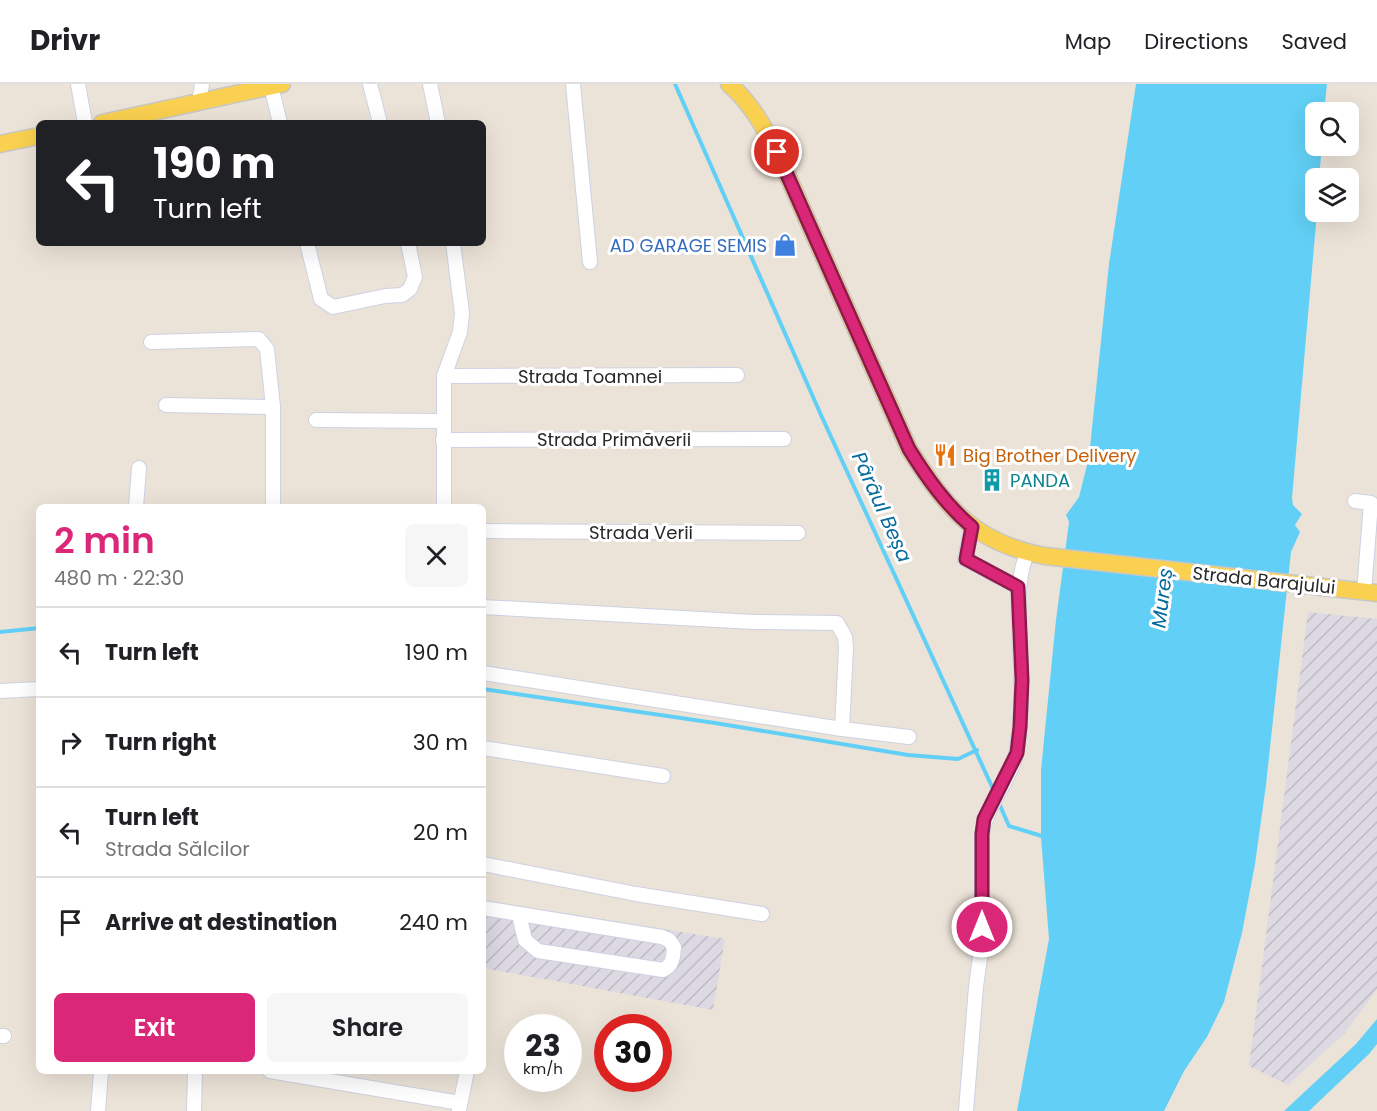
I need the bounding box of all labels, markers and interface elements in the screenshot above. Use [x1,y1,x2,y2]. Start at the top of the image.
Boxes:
text: Drivr [30,21,100,60]
text: Map [1065,27,1111,56]
text: Directions [1144,27,1248,56]
text: Saved [1281,27,1347,56]
map controls [1305,102,1359,222]
button: search [1305,102,1359,156]
pin [751,126,802,177]
text: 190 m [153,134,275,193]
icon: arrive [760,135,793,168]
icon: left [54,144,132,222]
button: layers [1305,168,1359,222]
text: Turn left [153,190,262,227]
shop icon: AD GARAGE SEMIS [772,232,798,258]
place label: AD GARAGE SEMIS [610,233,767,258]
street label: Strada Toamnei [518,364,662,389]
street label: Strada Primăverii [537,427,691,452]
restaurant icon: Big Brother Delivery [932,442,958,468]
place label: Big Brother Delivery [963,443,1136,468]
water label: Pârâul Beșa [845,447,919,567]
building icon: PANDA [979,467,1005,493]
place label: PANDA [1010,468,1070,493]
text: 2 min [54,515,155,566]
street label: Strada Verii [589,520,693,545]
button: close [405,524,468,587]
street label: Strada Barajului [1191,560,1337,600]
text: 480 m · 22:30 [54,564,184,592]
water label: Mureș [1144,566,1180,630]
icon: left [54,636,87,669]
text: Turn left [105,637,199,668]
text: 190 m [405,637,468,668]
icon: right [54,726,87,759]
text: Turn right [105,727,216,758]
text: 30 m [413,727,468,758]
text: Turn left [105,802,199,833]
icon: left [54,816,87,849]
text: 20 m [413,817,468,848]
text: Strada Sălcilor [105,835,250,863]
position arrow [950,895,1014,959]
icon: arrive [54,906,87,939]
text: Arrive at destination [105,907,337,938]
text: 240 m [399,907,468,938]
button: Exit [54,993,255,1062]
button: Share [267,993,468,1062]
speed limit sign: 30 [594,1014,672,1092]
text: 23 [525,1024,561,1067]
text: km/h [523,1058,563,1079]

